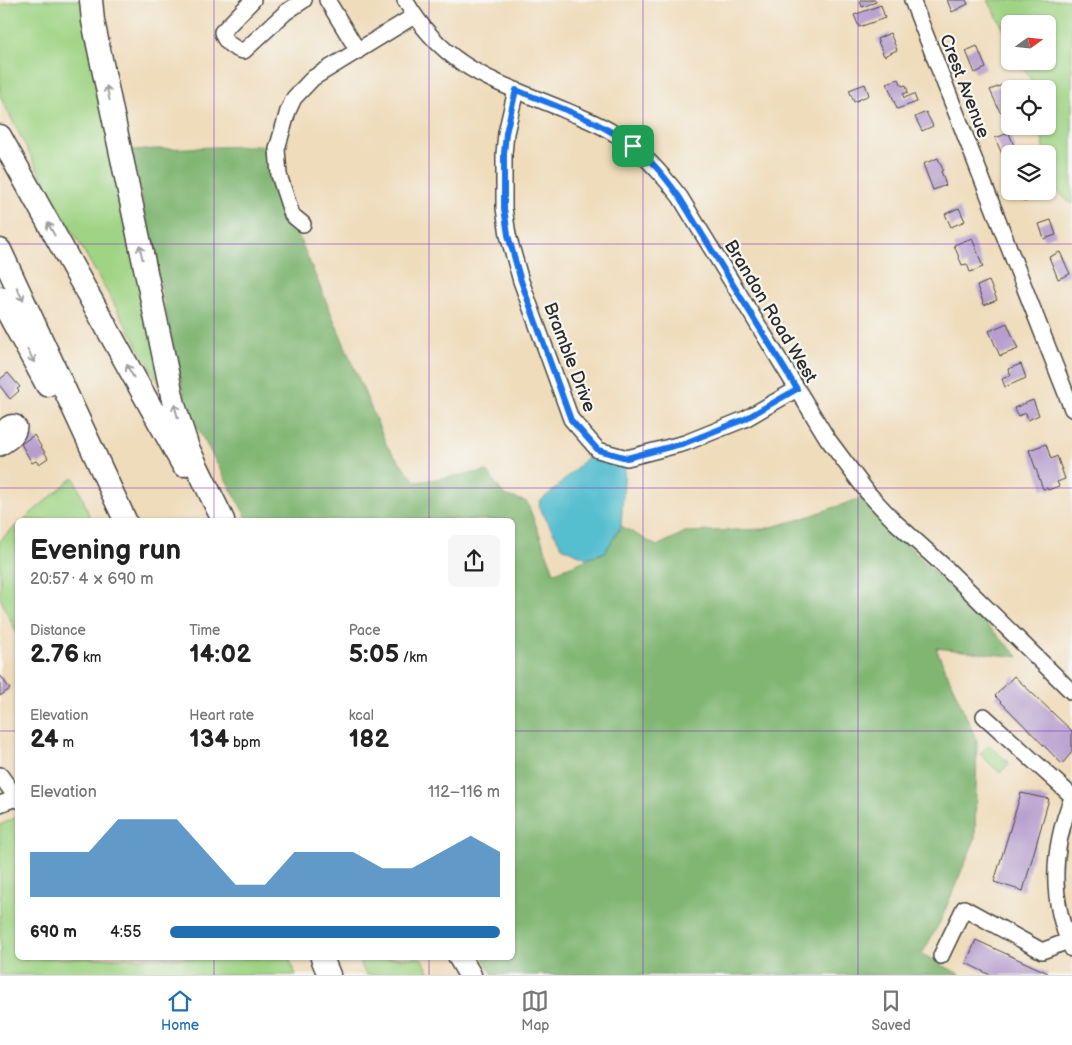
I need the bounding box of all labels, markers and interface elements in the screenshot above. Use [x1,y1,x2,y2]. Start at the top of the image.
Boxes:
north arrow [1001,15,1056,70]
map controls [1001,15,1056,200]
street label: Crest Avenue [935,31,994,141]
button: locate [1001,80,1056,135]
one-way arrow [103,86,112,102]
pin [612,125,654,167]
icon: arrive [619,132,647,160]
button: layers [1001,145,1056,200]
one-way arrow [46,221,56,236]
street label: Brandon Road West [720,236,822,387]
one-way arrow [136,245,145,261]
one-way arrow [16,287,26,302]
street label: Bramble Drive [539,299,600,415]
one-way arrow [27,348,37,363]
one-way arrow [125,363,135,378]
one-way arrow [171,404,180,420]
text: Evening run [30,534,181,567]
button: share [448,535,500,587]
text: 20:57 · 4 × 690 m [30,570,154,589]
text: Distance [30,622,86,639]
text: Time [189,622,220,639]
text: Pace [349,622,381,639]
text: 2.76 [30,639,79,670]
text: 14:02 [189,639,251,670]
text: 5:05 [349,639,399,670]
text: km [79,649,101,666]
text: /km [399,649,428,666]
text: Elevation [30,707,88,724]
text: Heart rate [189,707,254,724]
text: kcal [349,707,374,724]
text: 24 [30,724,59,755]
text: 134 [189,724,229,755]
text: 182 [349,724,389,755]
text: m [59,734,74,751]
text: bpm [229,734,261,751]
text: Elevation [30,783,97,802]
text: 112–116 m [428,783,500,802]
text: 690 m [30,923,77,942]
text: 4:55 [110,923,141,942]
tab: Home [161,987,199,1034]
tab: Map [521,987,549,1034]
tab: Saved [872,987,911,1034]

